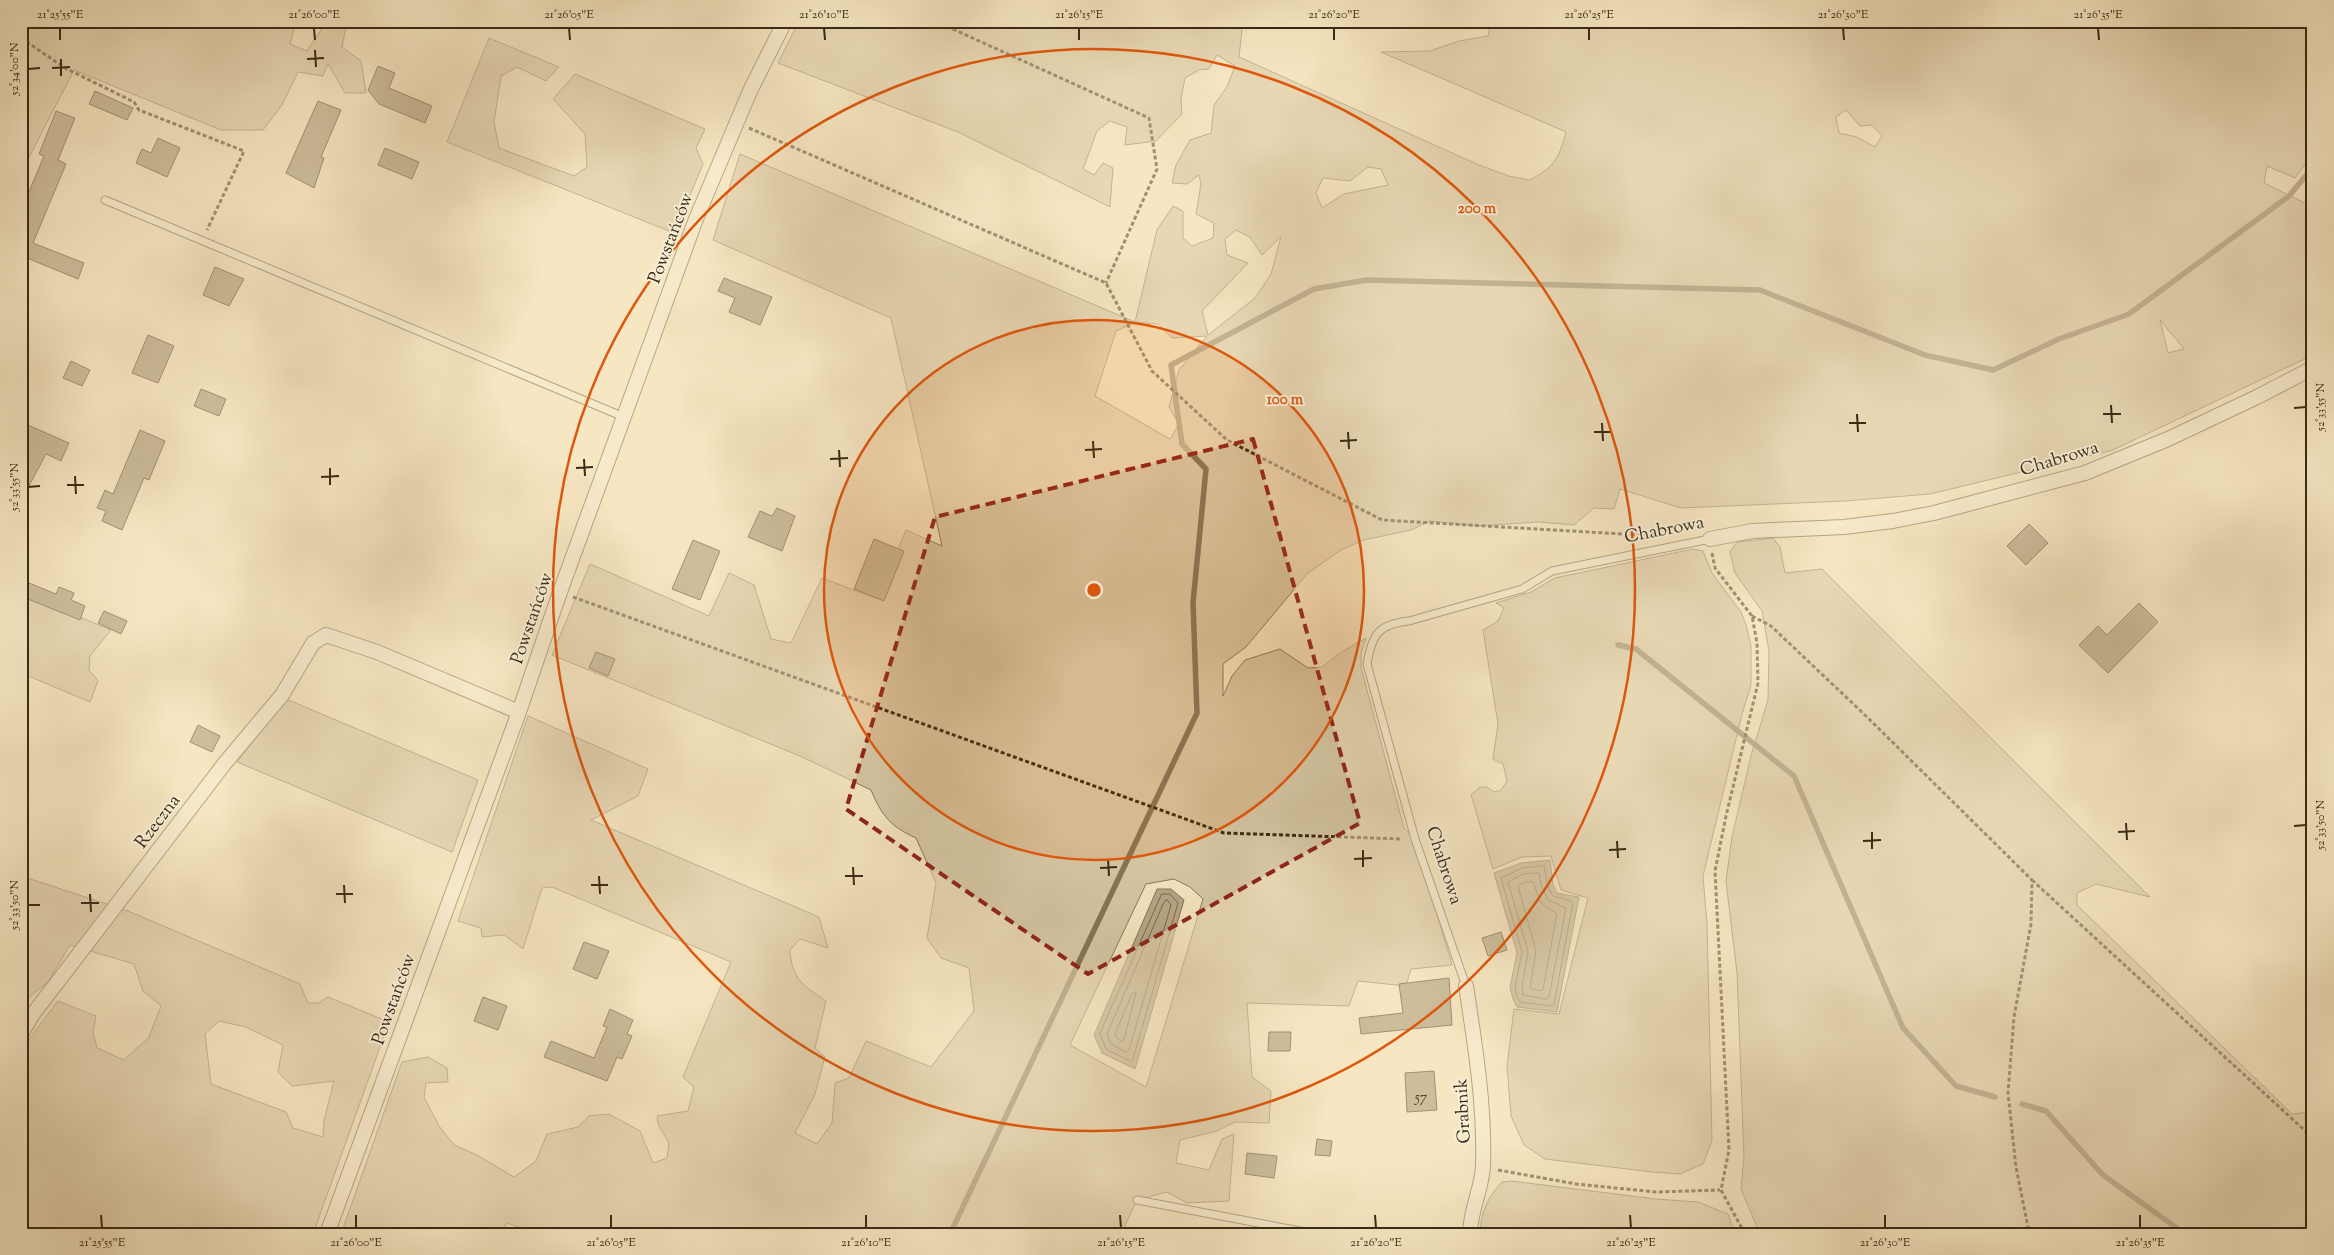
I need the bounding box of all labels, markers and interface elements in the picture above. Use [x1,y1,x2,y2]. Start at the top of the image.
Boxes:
text: 21°25'55"E [37,6,84,24]
text: 21°26'00"E [288,6,340,24]
text: 21°26'05"E [544,6,595,24]
text: 21°26'10"E [799,6,850,24]
text: 21°26'15"E [1055,6,1104,24]
text: 21°26'20"E [1308,6,1360,24]
text: 21°26'25"E [1564,6,1614,24]
text: 21°26'30"E [1818,6,1869,24]
text: 21°26'35"E [2074,6,2123,24]
text: 52°34'00"N [6,42,24,96]
street label: Powstańców [643,189,701,288]
text: 200 m [1458,199,1497,220]
text: 52°33'55"N [2312,382,2330,432]
text: 100 m [1267,390,1304,411]
street label: Chabrowa [2017,436,2102,484]
text: 52°33'55"N [6,462,24,512]
street label: Chabrowa [1622,510,1707,551]
street label: Powstańców [505,569,561,668]
centre of rings [1085,581,1103,599]
street label: Rzeczna [130,790,188,855]
text: 52°33'50"N [2312,799,2330,851]
street label: Chabrowa [1418,823,1468,908]
text: 52°33'50"N [6,879,24,931]
street label: Powstańców [366,950,424,1049]
street label: Grabnik [1449,1078,1479,1144]
house number: 57 [1414,1088,1428,1109]
text: 21°25'55"E [79,1234,126,1252]
text: 21°26'00"E [330,1234,382,1252]
text: 21°26'05"E [586,1234,637,1252]
text: 21°26'10"E [841,1234,892,1252]
text: 21°26'15"E [1097,1234,1146,1252]
text: 21°26'20"E [1350,1234,1402,1252]
text: 21°26'25"E [1606,1234,1656,1252]
text: 21°26'30"E [1860,1234,1911,1252]
text: 21°26'35"E [2116,1234,2165,1252]

